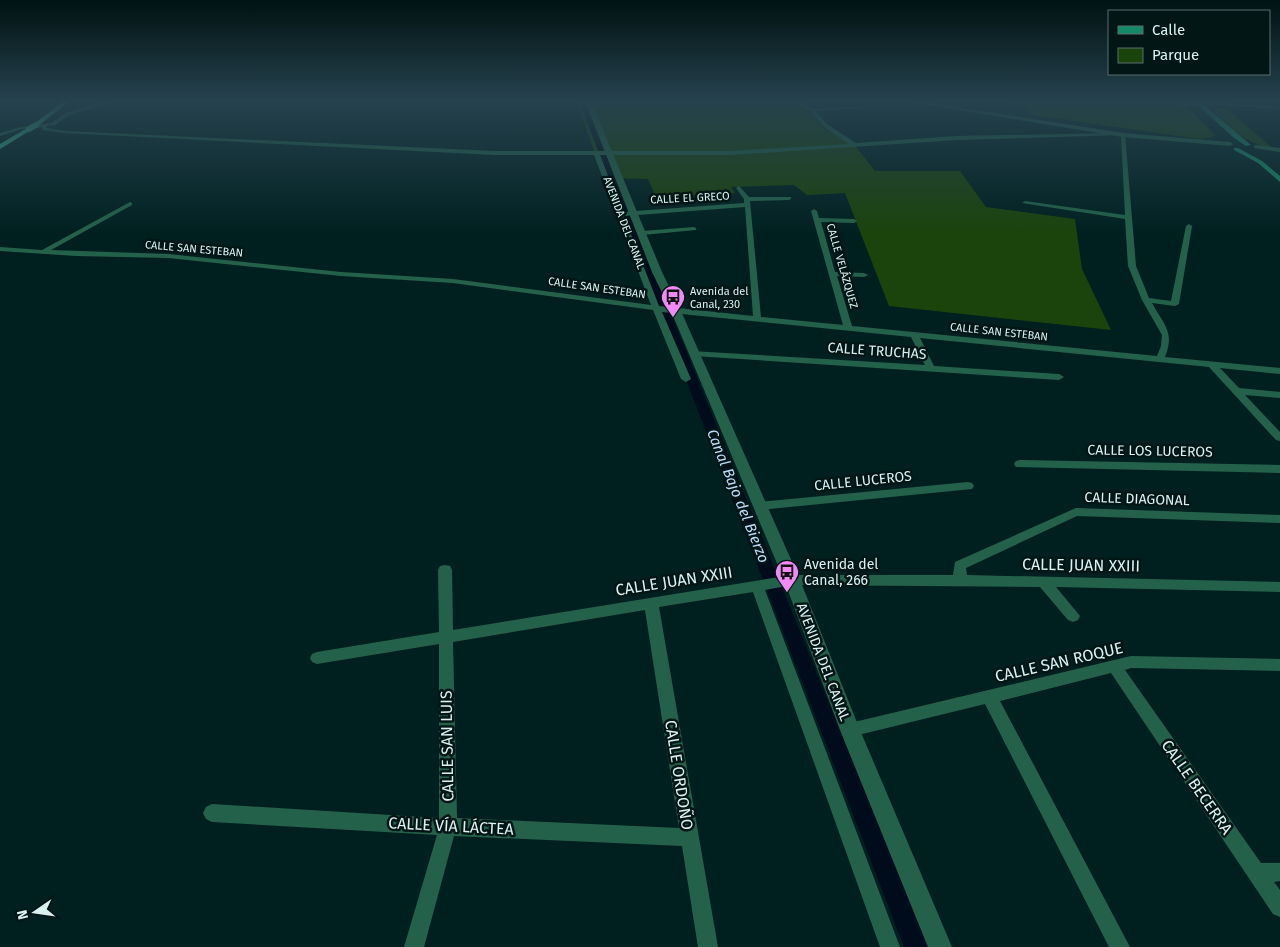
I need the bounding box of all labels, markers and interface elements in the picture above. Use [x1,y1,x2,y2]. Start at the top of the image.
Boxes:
legend [1108,10,1270,75]
text: Calle [1152,21,1185,39]
text: Parque [1152,46,1199,64]
street label: AVENIDA DEL CANAL [600,175,648,272]
street label: CALLE EL GRECO [650,189,730,207]
street label: CALLE VELÁZQUEZ [824,222,861,310]
street label: CALLE SAN ESTEBAN [144,238,244,260]
street label: CALLE SAN ESTEBAN [547,275,647,301]
bus stop icon: Avenida del Canal, 230 [660,284,686,318]
place label: Avenida del Canal, 230 [690,285,749,311]
street label: CALLE SAN ESTEBAN [949,320,1049,344]
street label: CALLE TRUCHAS [827,339,927,363]
water label: Canal Bajo del Bierzo [703,427,773,565]
street label: CALLE LOS LUCEROS [1087,441,1213,461]
street label: CALLE LUCEROS [813,467,913,495]
street label: CALLE DIAGONAL [1084,489,1190,509]
street label: CALLE JUAN XXIII [1022,554,1140,576]
place label: Avenida del Canal, 266 [804,556,878,589]
bus stop icon: Avenida del Canal, 266 [774,559,800,593]
street label: CALLE JUAN XXIII [614,562,734,600]
street label: AVENIDA DEL CANAL [793,601,853,723]
street label: CALLE SAN ROQUE [993,638,1125,686]
street label: CALLE SAN LUIS [437,690,457,802]
street label: CALLE ORDOÑO [661,719,697,831]
street label: CALLE BECERRA [1157,736,1237,839]
street label: CALLE VÍA LÁCTEA [388,812,515,839]
north arrow [10,887,60,937]
text: N [13,908,32,921]

